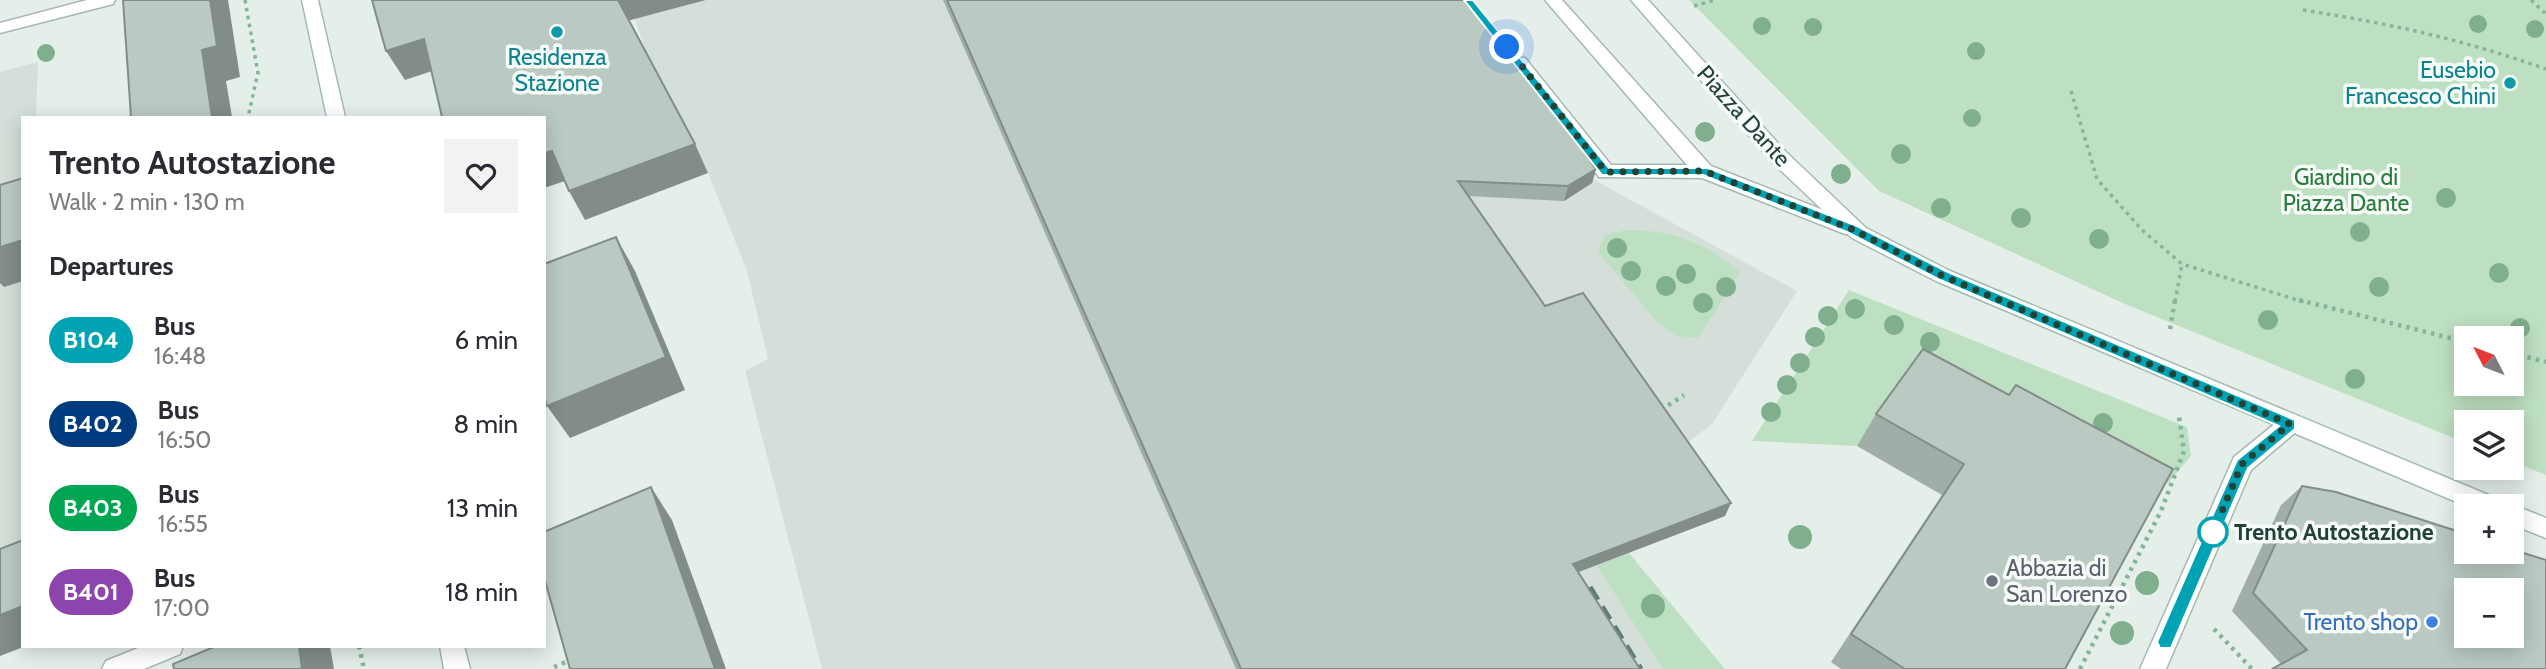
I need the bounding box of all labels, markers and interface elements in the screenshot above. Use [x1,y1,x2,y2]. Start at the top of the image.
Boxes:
marker: Residenza Stazione [549,24,565,40]
your location [1489,29,1524,64]
place label: Residenza Stazione [508,43,606,97]
place label: Eusebio Francesco Chini [2345,56,2496,110]
street label: Piazza Dante [1691,60,1797,173]
marker: Eusebio Francesco Chini [2502,75,2518,91]
button: heart [444,139,518,213]
text: Trento Autostazione [49,142,335,182]
park label: Giardino di Piazza Dante [2283,163,2409,217]
text: Walk · 2 min · 130 m [49,188,245,216]
text: Departures [49,250,173,282]
text: Bus [154,310,195,342]
text: 6 min [455,324,518,356]
text: B104 [63,325,119,354]
north arrow [2454,326,2524,396]
map controls [2454,326,2524,648]
text: 16:48 [154,342,206,370]
text: Bus [158,394,199,426]
text: 8 min [454,408,518,440]
text: B402 [63,409,123,438]
button: layers [2454,410,2524,480]
text: 16:50 [158,426,211,454]
text: Bus [158,478,199,510]
text: 13 min [447,492,518,524]
text: B403 [63,493,123,522]
button: + [2454,494,2524,564]
text: 16:55 [158,510,208,538]
marker: Trento Autostazione [2198,517,2228,547]
place label: Trento Autostazione [2234,518,2434,546]
place label: Abbazia di San Lorenzo [2006,554,2127,608]
text: Bus [154,562,195,594]
marker: Abbazia di San Lorenzo [1984,573,2000,589]
text: 18 min [445,576,518,608]
text: B401 [63,577,119,606]
button: − [2454,578,2524,648]
text: 17:00 [154,594,210,622]
place label: Trento shop [2303,608,2418,636]
marker: Trento shop [2424,614,2440,630]

